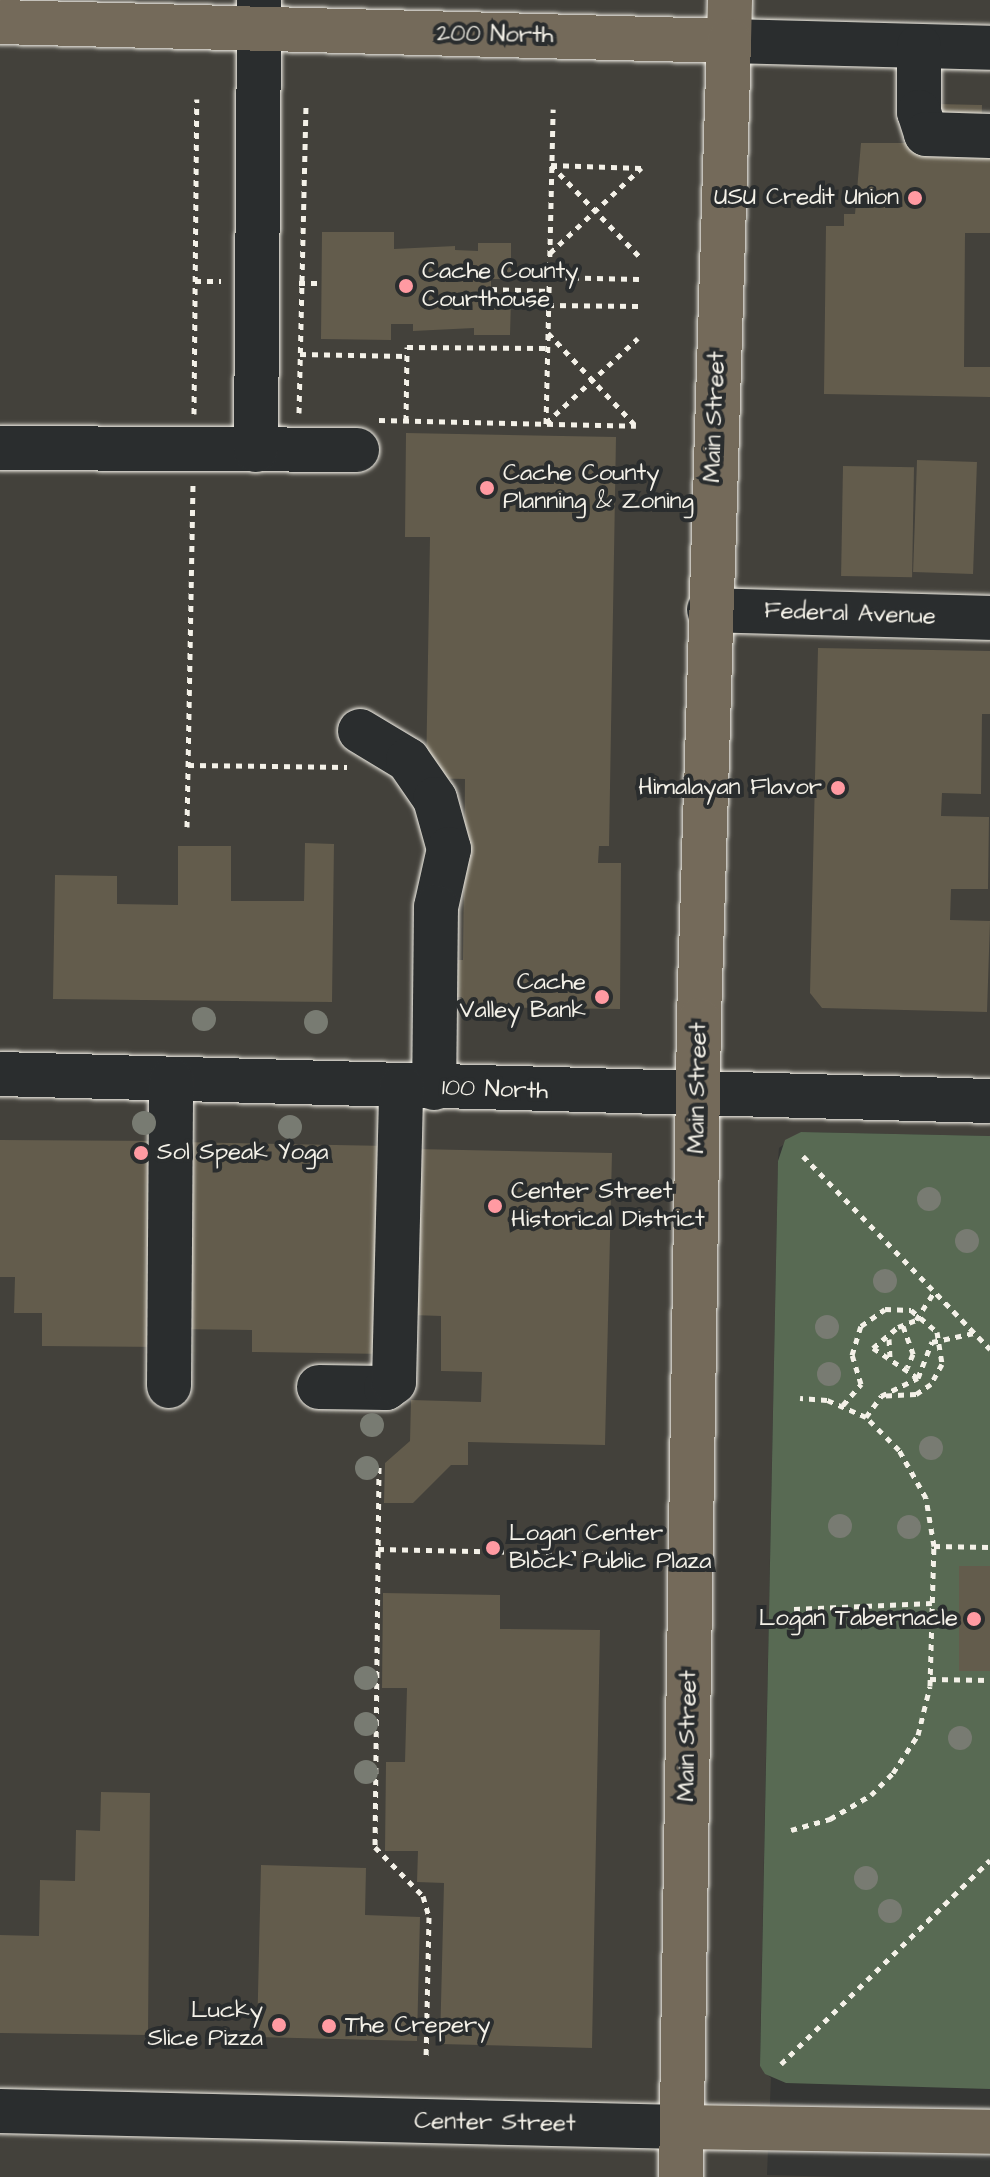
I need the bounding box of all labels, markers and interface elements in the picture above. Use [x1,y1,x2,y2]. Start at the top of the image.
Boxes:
street label: 200 North [436,20,554,50]
place label: USU Credit Union [714,184,899,212]
marker: USU Credit Union [906,189,924,207]
place label: Cache County Courthouse [422,258,578,314]
marker: Cache County Courthouse [397,277,415,295]
street label: Main Street [698,351,732,483]
place label: Cache County Planning & Zoning [503,460,694,516]
marker: Cache County Planning & Zoning [478,479,496,497]
street label: Federal Avenue [764,597,936,631]
place label: Himalayan Flavor [638,774,822,802]
marker: Himalayan Flavor [829,779,847,797]
place label: Cache Valley Bank [459,969,586,1025]
marker: Cache Valley Bank [593,988,611,1006]
street label: Main Street [682,1022,714,1154]
street label: 100 North [441,1074,549,1106]
place label: Sol Speak Yoga [157,1139,329,1167]
marker: Sol Speak Yoga [132,1144,150,1162]
place label: Center Street Historical District [511,1178,705,1234]
marker: Center Street Historical District [486,1197,504,1215]
place label: Logan Center Block Public Plaza [509,1520,711,1576]
marker: Logan Center Block Public Plaza [484,1539,502,1557]
place label: Logan Tabernacle [759,1605,958,1633]
marker: Logan Tabernacle [965,1610,983,1628]
street label: Main Street [672,1670,704,1802]
place label: Lucky Slice Pizza [147,1997,263,2053]
place label: The Crepery [345,2012,490,2040]
marker: Lucky Slice Pizza [270,2016,288,2034]
marker: The Crepery [320,2017,338,2035]
street label: Center Street [414,2107,576,2139]

